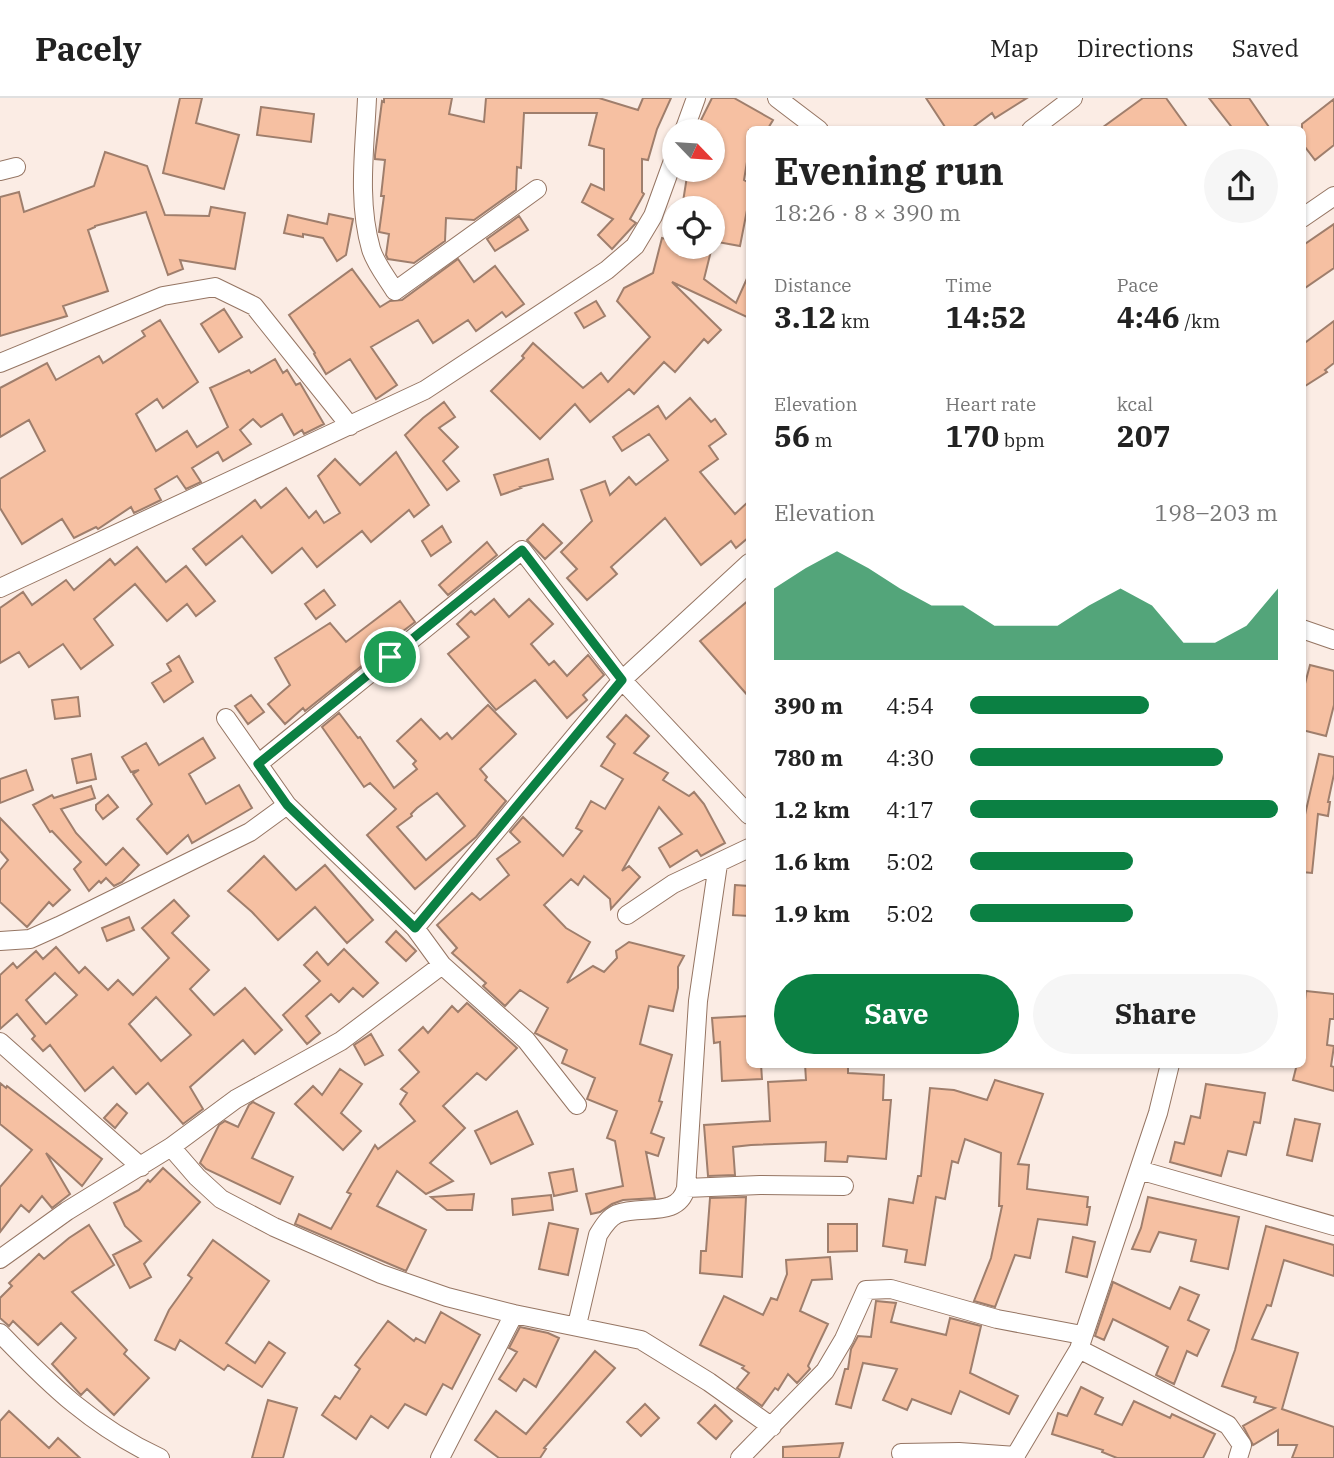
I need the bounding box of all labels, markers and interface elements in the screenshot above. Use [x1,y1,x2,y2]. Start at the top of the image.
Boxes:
text: Pacely [35,27,142,70]
text: Map [990,32,1039,64]
text: Directions [1077,32,1194,64]
text: Saved [1232,32,1299,64]
north arrow [662,119,724,182]
map controls [662,119,725,259]
text: Evening run [774,146,1004,195]
button: share [1204,149,1278,223]
button: locate [662,196,725,259]
text: 18:26 · 8 × 390 m [774,197,961,227]
text: Distance [774,273,852,297]
text: Time [945,273,992,297]
text: Pace [1117,273,1158,297]
text: 3.12 [774,297,836,336]
text: 14:52 [945,297,1026,336]
text: 4:46 [1117,297,1180,336]
text: km [836,309,870,333]
text: /km [1180,309,1220,333]
text: Elevation [774,392,858,416]
text: Heart rate [945,392,1036,416]
text: kcal [1117,392,1153,416]
text: 56 [774,416,810,455]
text: 170 [945,416,999,455]
text: 207 [1117,416,1171,455]
text: m [810,428,833,452]
text: bpm [999,428,1045,452]
text: Elevation [774,497,875,527]
text: 198–203 m [1154,497,1278,527]
pin [360,627,420,687]
icon: arrive [371,638,409,676]
text: 390 m [774,690,843,720]
text: 4:54 [886,690,934,720]
text: 780 m [774,742,843,772]
text: 4:30 [886,742,934,772]
text: 1.2 km [774,794,850,824]
text: 4:17 [886,794,934,824]
text: 1.6 km [774,846,850,876]
text: 5:02 [886,846,934,876]
text: 1.9 km [774,898,850,928]
text: 5:02 [886,898,934,928]
button: Save [774,974,1019,1054]
button: Share [1033,974,1278,1054]

